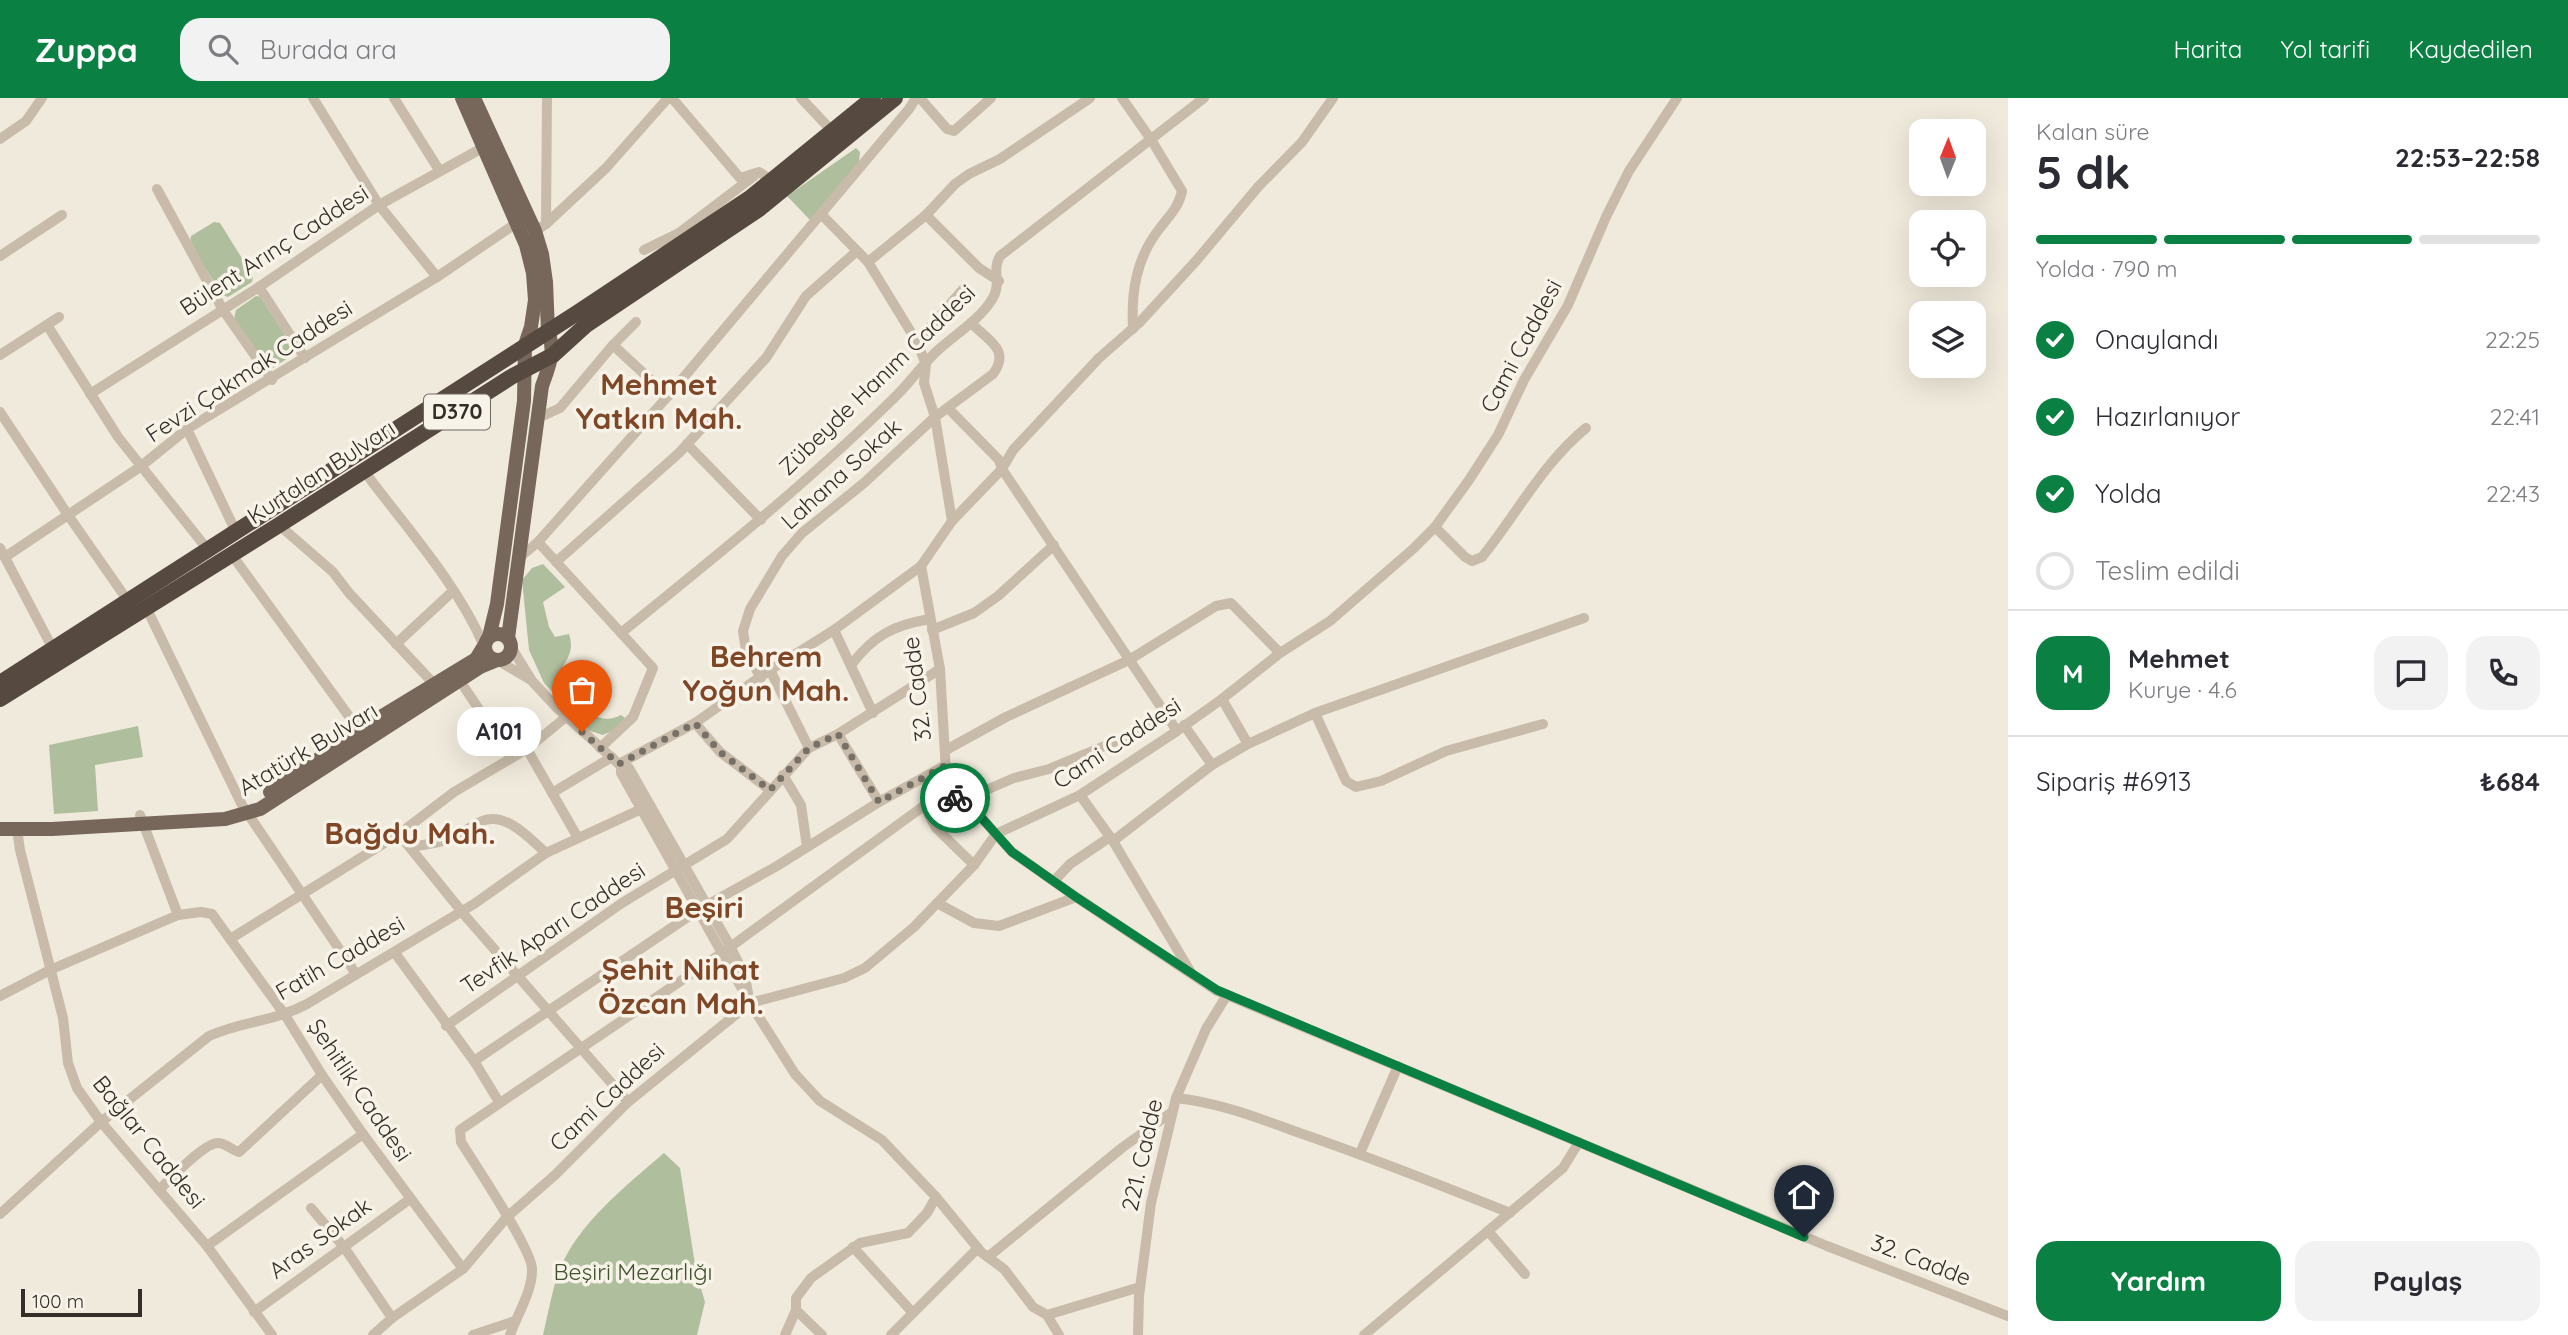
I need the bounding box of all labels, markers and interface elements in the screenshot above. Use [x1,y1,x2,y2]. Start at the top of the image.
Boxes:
search box [180,18,670,81]
text: Zuppa [35,29,138,70]
icon: search [204,30,242,68]
text: Burada ara [260,33,397,66]
text: Harita [2174,34,2242,64]
text: Yol tarifi [2280,34,2370,64]
text: Kaydedilen [2408,34,2533,64]
text: Kalan süre [2036,117,2149,146]
north arrow [1909,119,1986,196]
map controls [1909,119,1986,378]
text: 22:53–22:58 [2395,141,2540,174]
text: 5 dk [2036,143,2130,201]
street label: Bülent Arınç Caddesi [174,178,374,321]
button: locate [1909,210,1986,287]
text: Yolda · 790 m [2036,254,2177,283]
street label: Cami Caddesi [1473,274,1568,417]
street label: Zübeyde Hanım Caddesi [772,278,981,481]
street label: Fevzi Çakmak Caddesi [140,293,357,448]
button: layers [1909,301,1986,378]
icon: check [2036,321,2074,359]
text: Onaylandı [2095,323,2219,356]
text: 22:25 [2485,325,2540,354]
district label: Mehmet Yatkın Mah. [576,365,742,437]
road number: D370 [424,394,490,430]
icon: check [2036,398,2074,436]
text: Hazırlanıyor [2095,400,2240,433]
text: 22:41 [2490,402,2540,431]
street label: Lahana Sokak [774,412,907,535]
street label: Kurtalan Bulvarı [241,413,400,530]
icon: check [2036,475,2074,513]
text: Yolda [2095,477,2161,510]
text: 22:43 [2486,479,2540,508]
text: Teslim edildi [2095,554,2240,587]
street label: 32. Cadde [896,635,937,743]
button: chat [2374,636,2448,710]
button: phone [2466,636,2540,710]
district label: Behrem Yoğun Mah. [683,637,849,709]
text: Mehmet [2128,642,2230,675]
text: M [2062,657,2084,690]
pin [552,660,612,732]
icon: bag [563,671,601,709]
text: Kurye · 4.6 [2128,675,2237,704]
street label: Cami Caddesi [1047,690,1186,795]
street label: Atatürk Bulvarı [233,696,383,802]
callout: A101 [456,708,540,756]
text: A101 [476,717,522,746]
courier [920,763,990,833]
text: Sipariş #6913 [2036,765,2192,798]
text: ₺684 [2480,765,2540,798]
icon: bike [936,779,974,817]
district label: Bağdu Mah. [324,814,496,852]
street label: Tevfik Aparı Caddesi [455,855,651,1000]
district label: Beşiri [665,888,743,926]
street label: Fatih Caddesi [270,909,409,1006]
district label: Şehit Nihat Özcan Mah. [598,950,764,1022]
street label: Şehitlik Caddesi [302,1013,419,1167]
street label: Cami Caddesi [543,1036,670,1157]
street label: Bağlar Caddesi [87,1069,212,1214]
street label: 221. Cadde [1115,1096,1168,1214]
pin [1774,1165,1834,1237]
icon: home [1785,1176,1823,1214]
street label: Aras Sokak [263,1191,377,1285]
street label: 32. Cadde [1867,1227,1975,1292]
button: Yardım [2036,1241,2281,1321]
button: Paylaş [2295,1241,2540,1321]
park label: Beşiri Mezarlığı [553,1257,713,1286]
scale bar [21,1286,142,1318]
text: 100 m [32,1289,84,1313]

